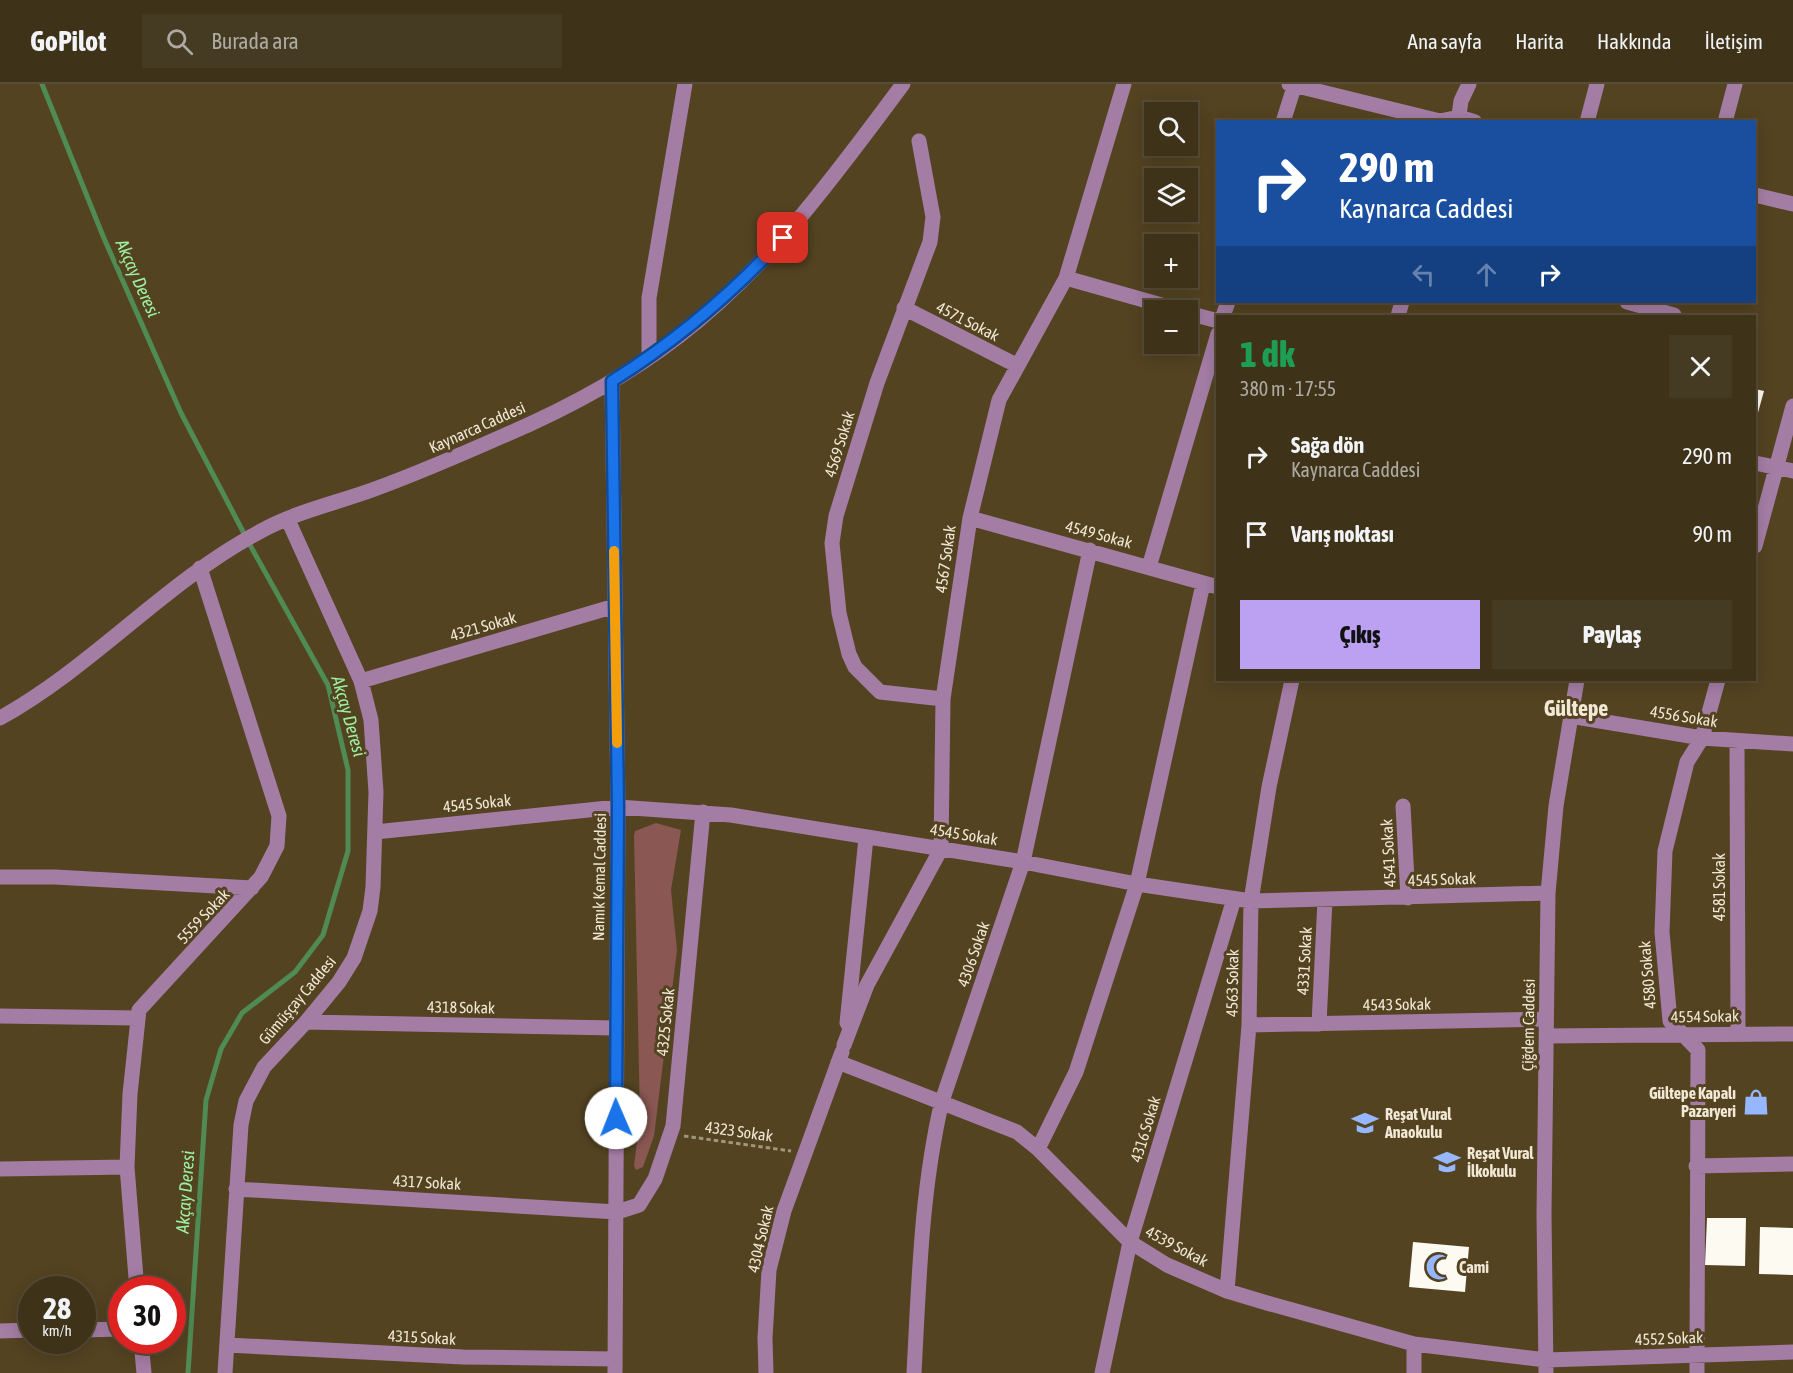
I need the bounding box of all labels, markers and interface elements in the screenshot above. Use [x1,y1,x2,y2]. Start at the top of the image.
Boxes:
search box [142,14,562,68]
text: GoPilot [30,25,106,57]
icon: search [163,25,196,58]
text: Burada ara [211,28,299,54]
text: Ana sayfa [1408,29,1482,53]
text: Harita [1515,29,1564,53]
text: Hakkında [1597,29,1672,53]
text: İletişim [1705,29,1763,53]
map controls [1144,102,1198,354]
button: search [1144,102,1198,156]
text: 290 m [1339,143,1434,191]
icon: right [1240,144,1318,222]
button: layers [1144,168,1198,222]
text: Kaynarca Caddesi [1339,193,1514,224]
pin [757,212,808,263]
icon: arrive [766,221,799,254]
button: + [1144,234,1198,288]
water label: Akçay Deresi [111,235,164,320]
icon: left [1407,258,1440,291]
icon: ahead [1470,258,1503,291]
icon: right [1533,258,1566,291]
street label: 4571 Sokak [934,298,1002,344]
button: − [1144,300,1198,354]
text: 1 dk [1240,333,1295,375]
button: close [1669,335,1732,398]
text: 380 m · 17:55 [1240,377,1336,400]
street label: Kaynarca Caddesi [426,398,528,457]
street label: 4569 Sokak [820,409,858,479]
text: Sağa dön [1291,432,1364,458]
icon: right [1240,440,1273,473]
text: 290 m [1682,443,1732,469]
text: Kaynarca Caddesi [1291,458,1420,481]
street label: 4549 Sokak [1064,517,1134,551]
icon: arrive [1240,518,1273,551]
text: Varış noktası [1291,521,1394,547]
text: 90 m [1692,521,1732,547]
street label: 4567 Sokak [931,524,959,594]
button: Çıkış [1240,600,1480,669]
button: Paylaş [1492,600,1732,669]
street label: 4321 Sokak [448,608,518,644]
water label: Akçay Deresi [327,672,371,759]
district label: Gültepe [1544,695,1608,721]
street label: 4556 Sokak [1649,702,1719,730]
street label: 4545 Sokak [442,790,512,816]
street label: Namık Kemal Caddesi [589,813,609,941]
street label: 4541 Sokak [1377,819,1399,887]
street label: 4545 Sokak [929,820,999,848]
street label: 4581 Sokak [1710,853,1728,921]
street label: 4545 Sokak [1408,869,1476,889]
street label: 5559 Sokak [173,885,233,947]
street label: 4306 Sokak [953,919,993,989]
street label: 4331 Sokak [1293,927,1315,995]
street label: 4580 Sokak [1635,940,1659,1010]
street label: 4563 Sokak [1222,949,1242,1017]
street label: Gümüşçay Caddesi [255,952,340,1048]
street label: Çiğdem Caddesi [1518,979,1539,1071]
street label: 4325 Sokak [652,987,678,1057]
street label: 4543 Sokak [1363,994,1431,1014]
street label: 4318 Sokak [427,997,495,1017]
street label: 4554 Sokak [1671,1006,1739,1026]
place label: Gültepe Kapalı Pazaryeri [1649,1084,1736,1120]
position arrow [584,1086,648,1150]
shop icon: Gültepe Kapalı Pazaryeri [1741,1087,1771,1117]
street label: 4316 Sokak [1126,1094,1164,1164]
place label: Reşat Vural Anaokulu [1384,1105,1452,1141]
school or university icon: Reşat Vural Anaokulu [1350,1108,1380,1138]
street label: 4323 Sokak [704,1117,774,1145]
place label: Reşat Vural İlkokulu [1467,1144,1534,1180]
school or university icon: Reşat Vural İlkokulu [1432,1147,1462,1177]
water label: Akçay Deresi [172,1150,198,1235]
street label: 4317 Sokak [393,1171,461,1193]
street label: 4304 Sokak [744,1204,776,1274]
street label: 4539 Sokak [1143,1222,1211,1270]
mosque icon: Cami [1424,1252,1454,1282]
place label: Cami [1459,1258,1489,1276]
speed limit sign: 30 [108,1276,186,1354]
text: 28 [43,1291,71,1325]
text: km/h [42,1322,72,1339]
street label: 4315 Sokak [388,1326,456,1348]
street label: 4552 Sokak [1635,1328,1703,1348]

